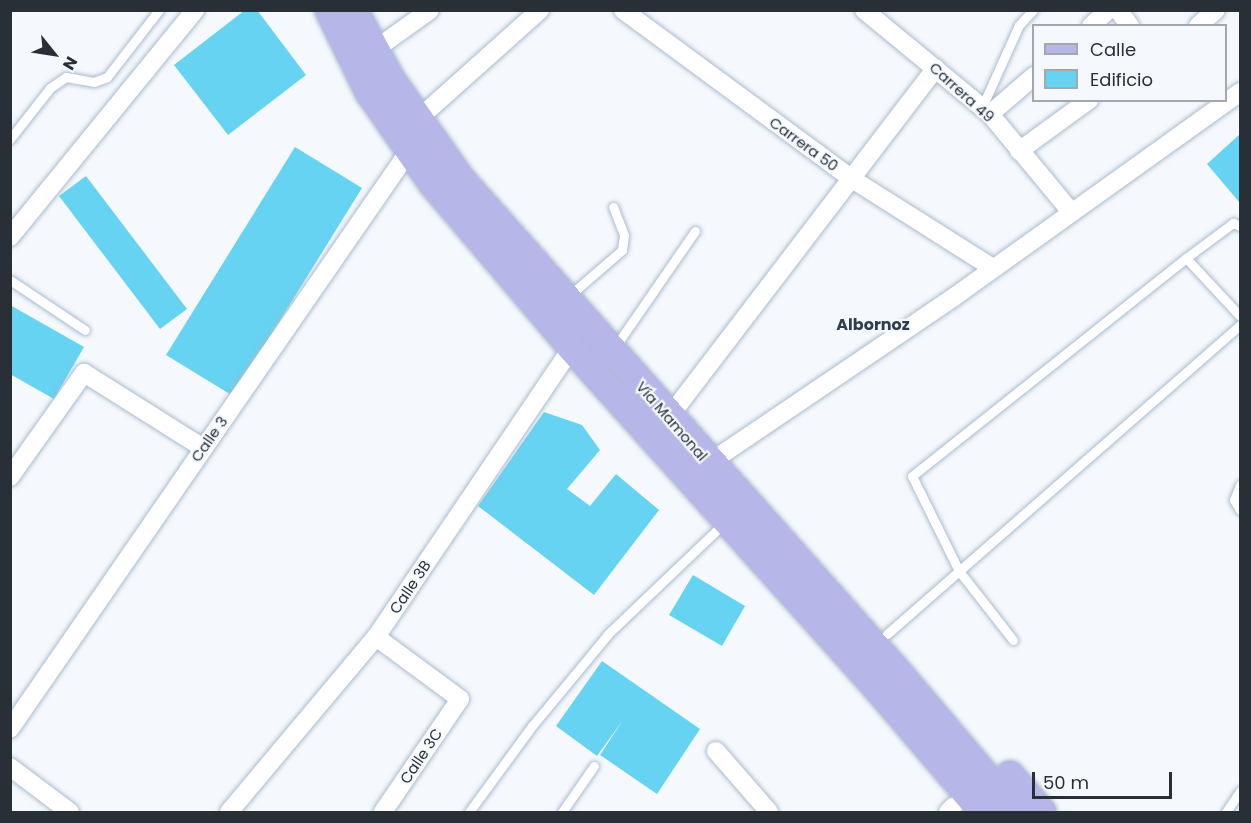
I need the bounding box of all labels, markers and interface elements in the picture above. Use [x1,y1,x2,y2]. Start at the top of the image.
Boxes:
north arrow [24,24,84,84]
legend [1032,24,1227,102]
text: Calle [1090,37,1136,62]
text: N [57,52,83,74]
street label: Carrera 49 [926,58,998,126]
text: Edificio [1090,67,1153,92]
street label: Carrera 50 [766,113,842,175]
district label: Albornoz [836,315,910,335]
street label: Vía Mamonal [633,378,711,464]
street label: Calle 3 [187,413,231,465]
street label: Calle 3B [386,557,434,617]
street label: Calle 3C [396,725,446,787]
scale bar [1035,760,1174,798]
text: 50 m [1043,770,1089,795]

